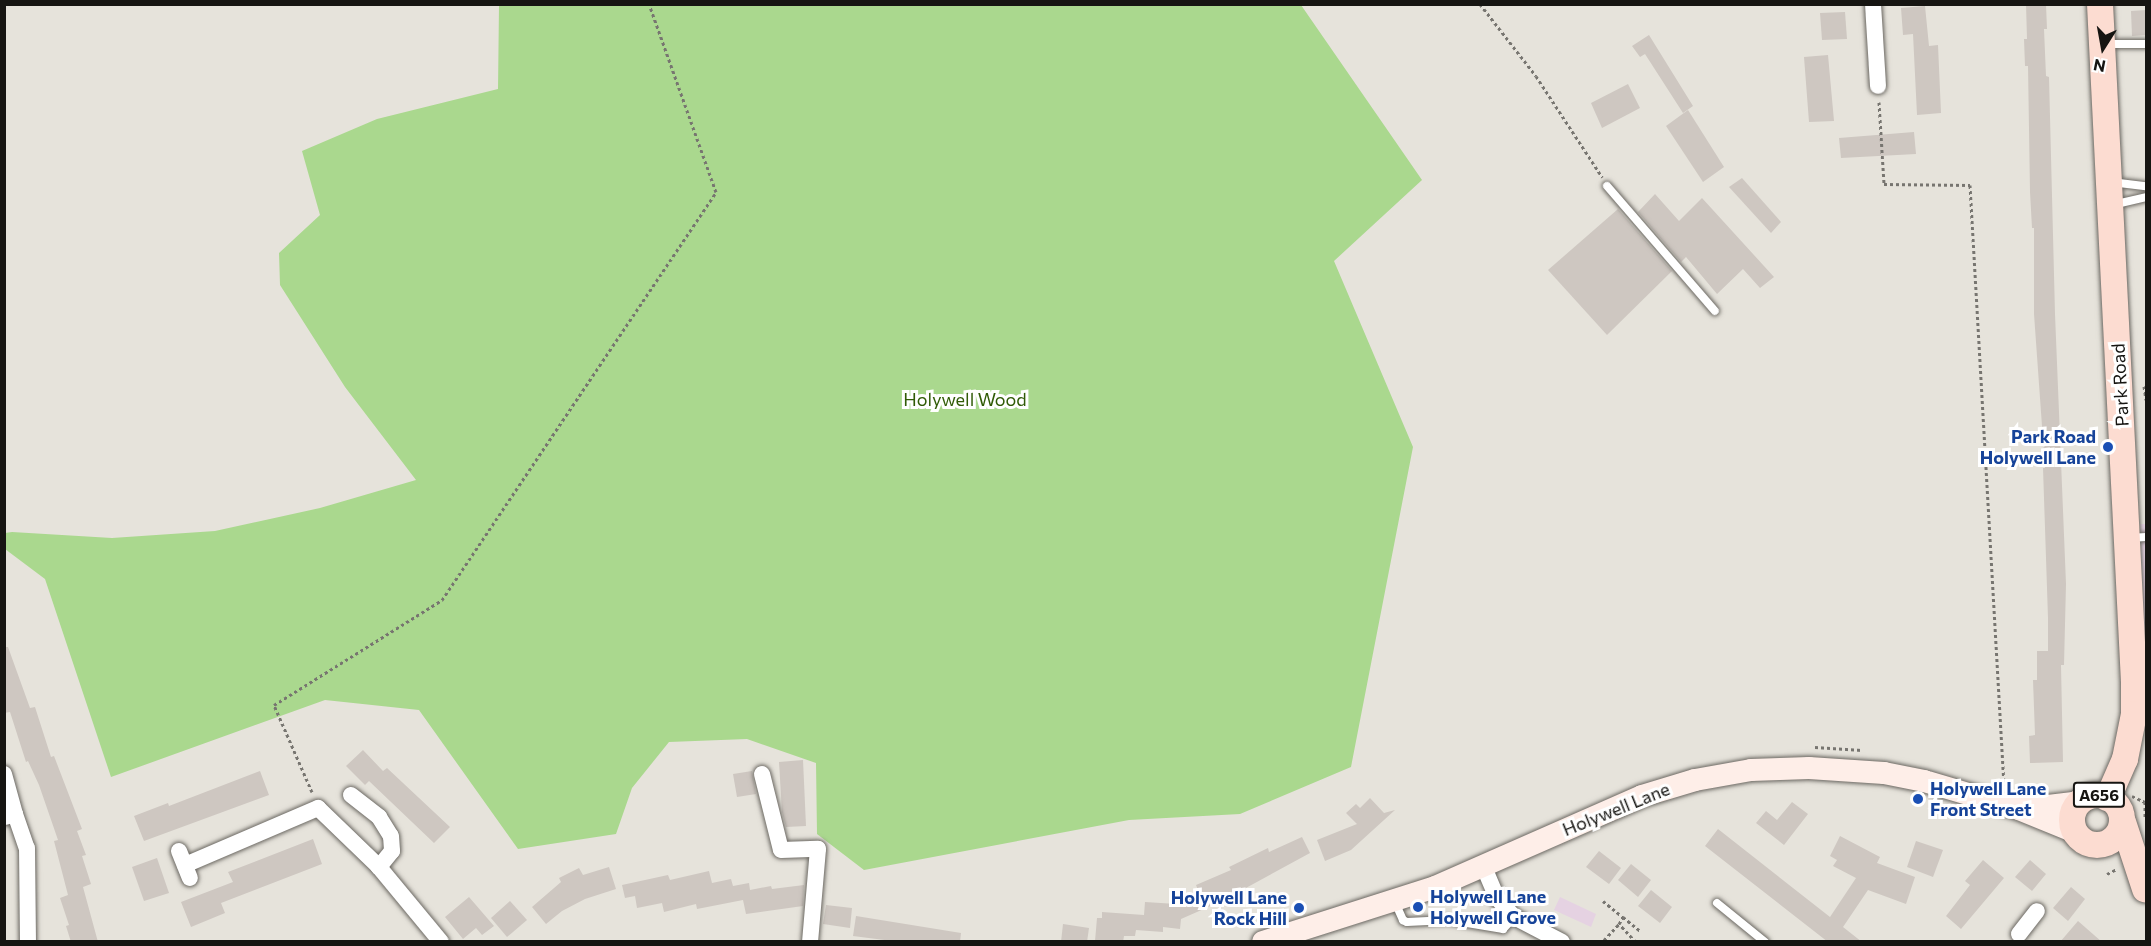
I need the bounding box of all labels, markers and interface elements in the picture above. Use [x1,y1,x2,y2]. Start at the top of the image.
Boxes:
north arrow [2073,18,2133,78]
text: N [2092,56,2107,77]
street label: Park Road [2107,343,2133,427]
park label: Holywell Wood [903,388,1027,410]
place label: Park Road Holywell Lane [1980,426,2096,468]
marker: Park Road Holywell Lane [2101,440,2115,454]
street label: Holywell Lane [1559,778,1673,840]
place label: Holywell Lane Front Street [1930,778,2046,820]
road number: A656 [2072,782,2126,808]
marker: Holywell Lane Front Street [1911,792,1925,806]
place label: Holywell Lane Holywell Grove [1430,886,1556,928]
place label: Holywell Lane Rock Hill [1171,887,1287,930]
marker: Holywell Lane Holywell Grove [1411,900,1425,914]
marker: Holywell Lane Rock Hill [1292,901,1306,915]

